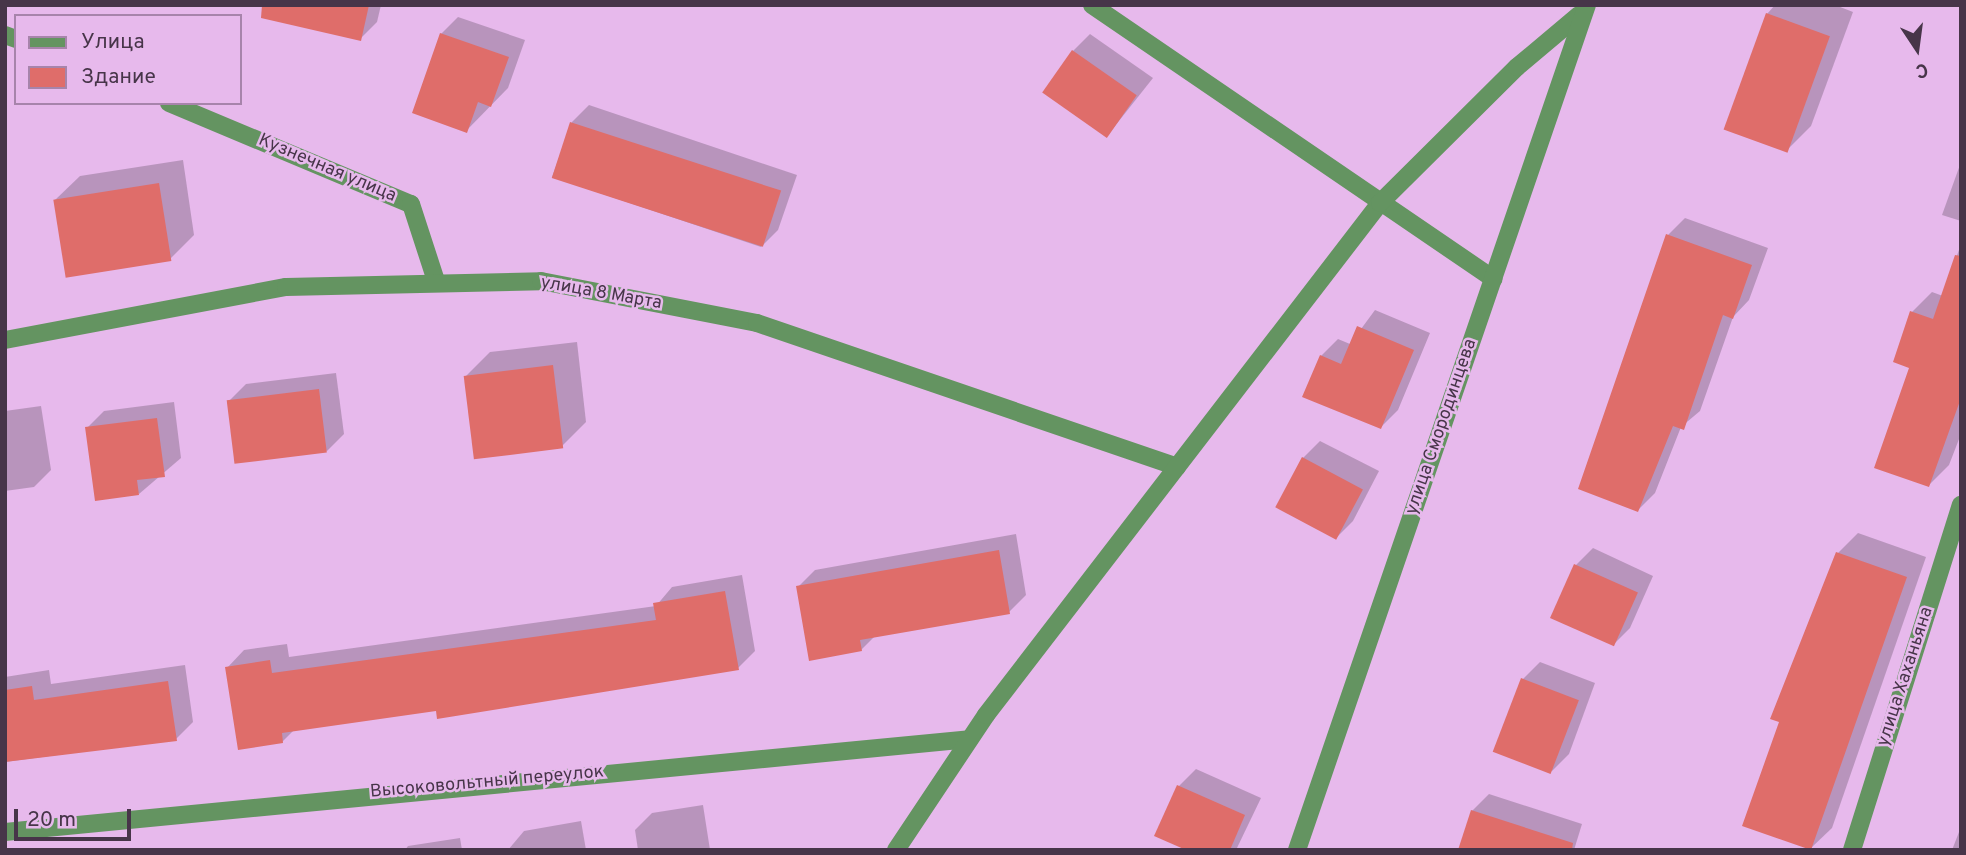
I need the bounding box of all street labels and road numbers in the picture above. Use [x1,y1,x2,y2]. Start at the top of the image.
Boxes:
street label: Кузнечная улица [255,130,399,208]
street label: улица 8 Марта [539,273,663,315]
street label: улица Смородинцева [1402,336,1482,518]
street label: улица Хаханьяна [1873,605,1939,749]
street label: Высоковольтный переулок [369,762,605,804]

